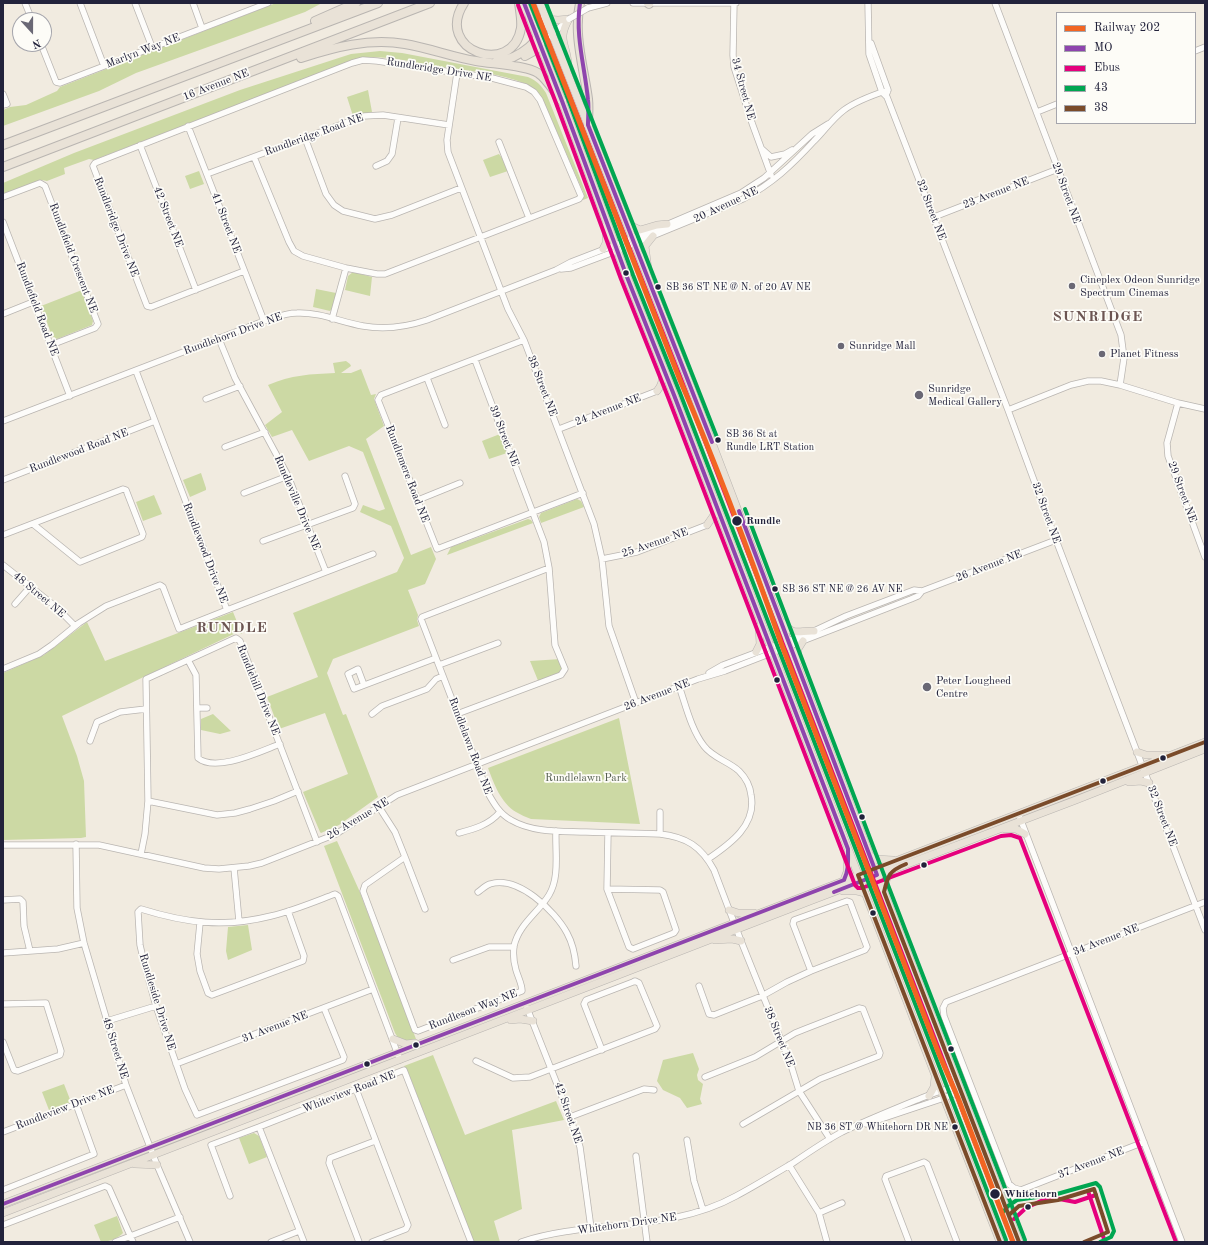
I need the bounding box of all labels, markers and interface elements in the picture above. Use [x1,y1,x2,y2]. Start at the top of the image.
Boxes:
north arrow [12,12,52,52]
legend [1056,12,1196,124]
text: Railway 202 [1094,22,1160,34]
street label: Marlyn Way NE [104,31,182,71]
text: N [30,36,42,49]
text: MO [1094,42,1112,54]
street label: Rundleridge Drive NE [385,55,493,85]
street label: 34 Street NE [728,56,758,122]
text: Ebus [1094,62,1120,74]
street label: 16 Avenue NE [181,66,251,104]
text: 43 [1094,82,1108,94]
text: 38 [1094,102,1108,114]
street label: Rundleridge Road NE [263,111,365,159]
street label: 29 Street NE [1049,161,1083,225]
street label: 23 Avenue NE [961,174,1031,212]
street label: Rundleridge Drive NE [91,175,141,279]
street label: 32 Street NE [913,178,949,242]
street label: 20 Avenue NE [692,184,760,226]
street label: 42 Street NE [150,185,186,249]
street label: 41 Street NE [208,191,244,255]
street label: Rundlefield Crescent NE [46,201,100,315]
street label: Rundlefield Road NE [13,260,61,358]
unlabelled marker [621,268,631,278]
place label: Cineplex Odeon Sunridge Spectrum Cinemas [1080,273,1200,299]
place label: SB 36 ST NE @ N. of 20 AV NE [666,281,811,293]
marker: Cineplex Odeon Sunridge Spectrum Cinemas [1067,281,1077,291]
marker: SB 36 ST NE @ N. of 20 AV NE [653,282,663,292]
district label: SUNRIDGE [1053,308,1143,326]
street label: Rundlehorn Drive NE [182,310,284,358]
place label: Sunridge Mall [849,339,916,353]
marker: Sunridge Mall [836,341,846,351]
place label: Planet Fitness [1110,347,1179,361]
marker: Planet Fitness [1097,349,1107,359]
street label: 38 Street NE [524,354,560,418]
place label: Sunridge Medical Gallery [928,382,1002,408]
marker: Sunridge Medical Gallery [913,389,925,401]
street label: 24 Avenue NE [573,391,643,429]
street label: 39 Street NE [486,404,522,468]
street label: Rundlemere Road NE [382,423,432,525]
street label: Rundlewood Road NE [28,426,130,476]
place label: SB 36 St at Rundle LRT Station [726,428,814,452]
marker: SB 36 St at Rundle LRT Station [713,435,723,445]
street label: Rundleville Drive NE [271,454,323,552]
street label: 29 Street NE [1165,460,1199,524]
street label: 32 Street NE [1029,481,1063,545]
street label: Rundlewood Drive NE [180,501,230,605]
marker: Rundle [730,514,744,528]
place label: Rundle [746,514,781,528]
street label: 25 Avenue NE [620,525,690,561]
street label: 26 Avenue NE [954,547,1024,585]
street label: 48 Street NE [10,569,68,621]
place label: SB 36 ST NE @ 26 AV NE [782,583,902,595]
marker: SB 36 ST NE @ 26 AV NE [770,584,780,594]
district label: RUNDLE [196,619,268,637]
street label: Rundlehill Drive NE [234,643,282,737]
place label: Peter Lougheed Centre [936,674,1011,700]
unlabelled marker [772,675,782,685]
street label: 26 Avenue NE [622,676,692,714]
marker: Peter Lougheed Centre [921,681,933,693]
street label: Rundlelawn Road NE [445,696,495,796]
unlabelled marker [1158,753,1168,763]
park label: Rundlelawn Park [545,771,627,785]
unlabelled marker [1098,776,1108,786]
street label: 32 Street NE [1144,784,1180,848]
street label: 26 Avenue NE [325,795,391,843]
unlabelled marker [857,812,867,822]
unlabelled marker [919,860,929,870]
unlabelled marker [868,908,878,918]
street label: 34 Avenue NE [1071,921,1141,959]
street label: Rundleside Drive NE [136,952,178,1052]
street label: Rundleson Way NE [427,987,519,1033]
street label: 38 Street NE [761,1005,797,1069]
street label: 31 Avenue NE [240,1008,310,1046]
street label: 48 Street NE [99,1015,131,1081]
unlabelled marker [411,1040,421,1050]
unlabelled marker [946,1044,956,1054]
unlabelled marker [362,1059,372,1069]
street label: Whiteview Road NE [301,1068,397,1116]
street label: 42 Street NE [551,1081,585,1145]
street label: Rundleview Drive NE [14,1083,116,1133]
place label: NB 36 ST @ Whitehorn DR NE [807,1121,948,1133]
marker: NB 36 ST @ Whitehorn DR NE [950,1122,960,1132]
street label: 37 Avenue NE [1056,1144,1126,1182]
marker: Whitehorn [988,1187,1002,1201]
place label: Whitehorn [1004,1187,1057,1201]
unlabelled marker [1023,1202,1033,1212]
street label: Whitehorn Drive NE [576,1210,678,1238]

